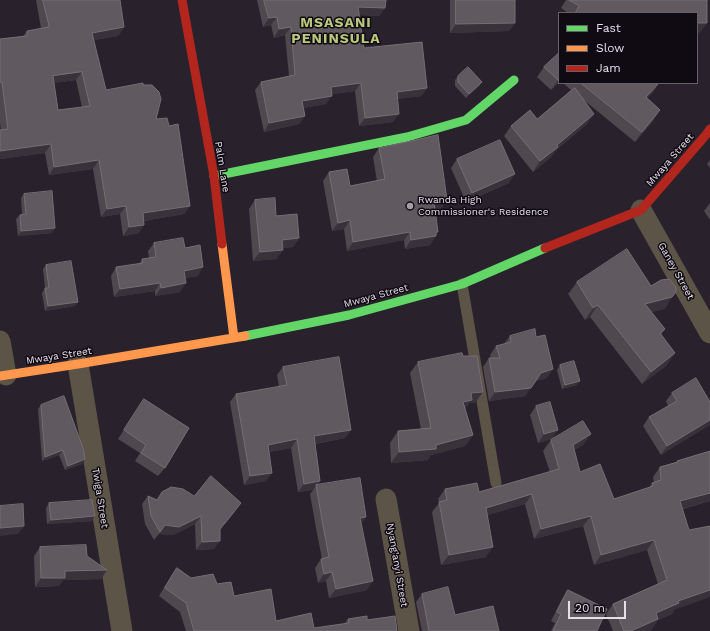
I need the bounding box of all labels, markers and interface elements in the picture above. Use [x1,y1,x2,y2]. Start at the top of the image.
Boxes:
legend [558,12,698,84]
district label: MSASANI PENINSULA [291,15,381,48]
text: Fast [596,21,621,35]
text: Slow [596,41,624,55]
text: Jam [596,61,621,75]
street label: Mwaya Street [644,131,696,189]
street label: Palm Lane [212,141,232,193]
place label: Rwanda High Commissioner's Residence [418,194,548,218]
marker: Rwanda High Commissioner's Residence [405,201,415,211]
street label: Ganey Street [655,240,697,302]
street label: Mwaya Street [342,282,410,310]
street label: Mwaya Street [25,345,93,367]
street label: Twiga Street [89,467,111,529]
street label: Nyang'anyi Street [384,522,410,608]
scale bar [570,593,628,619]
text: 20 m [575,601,605,615]

